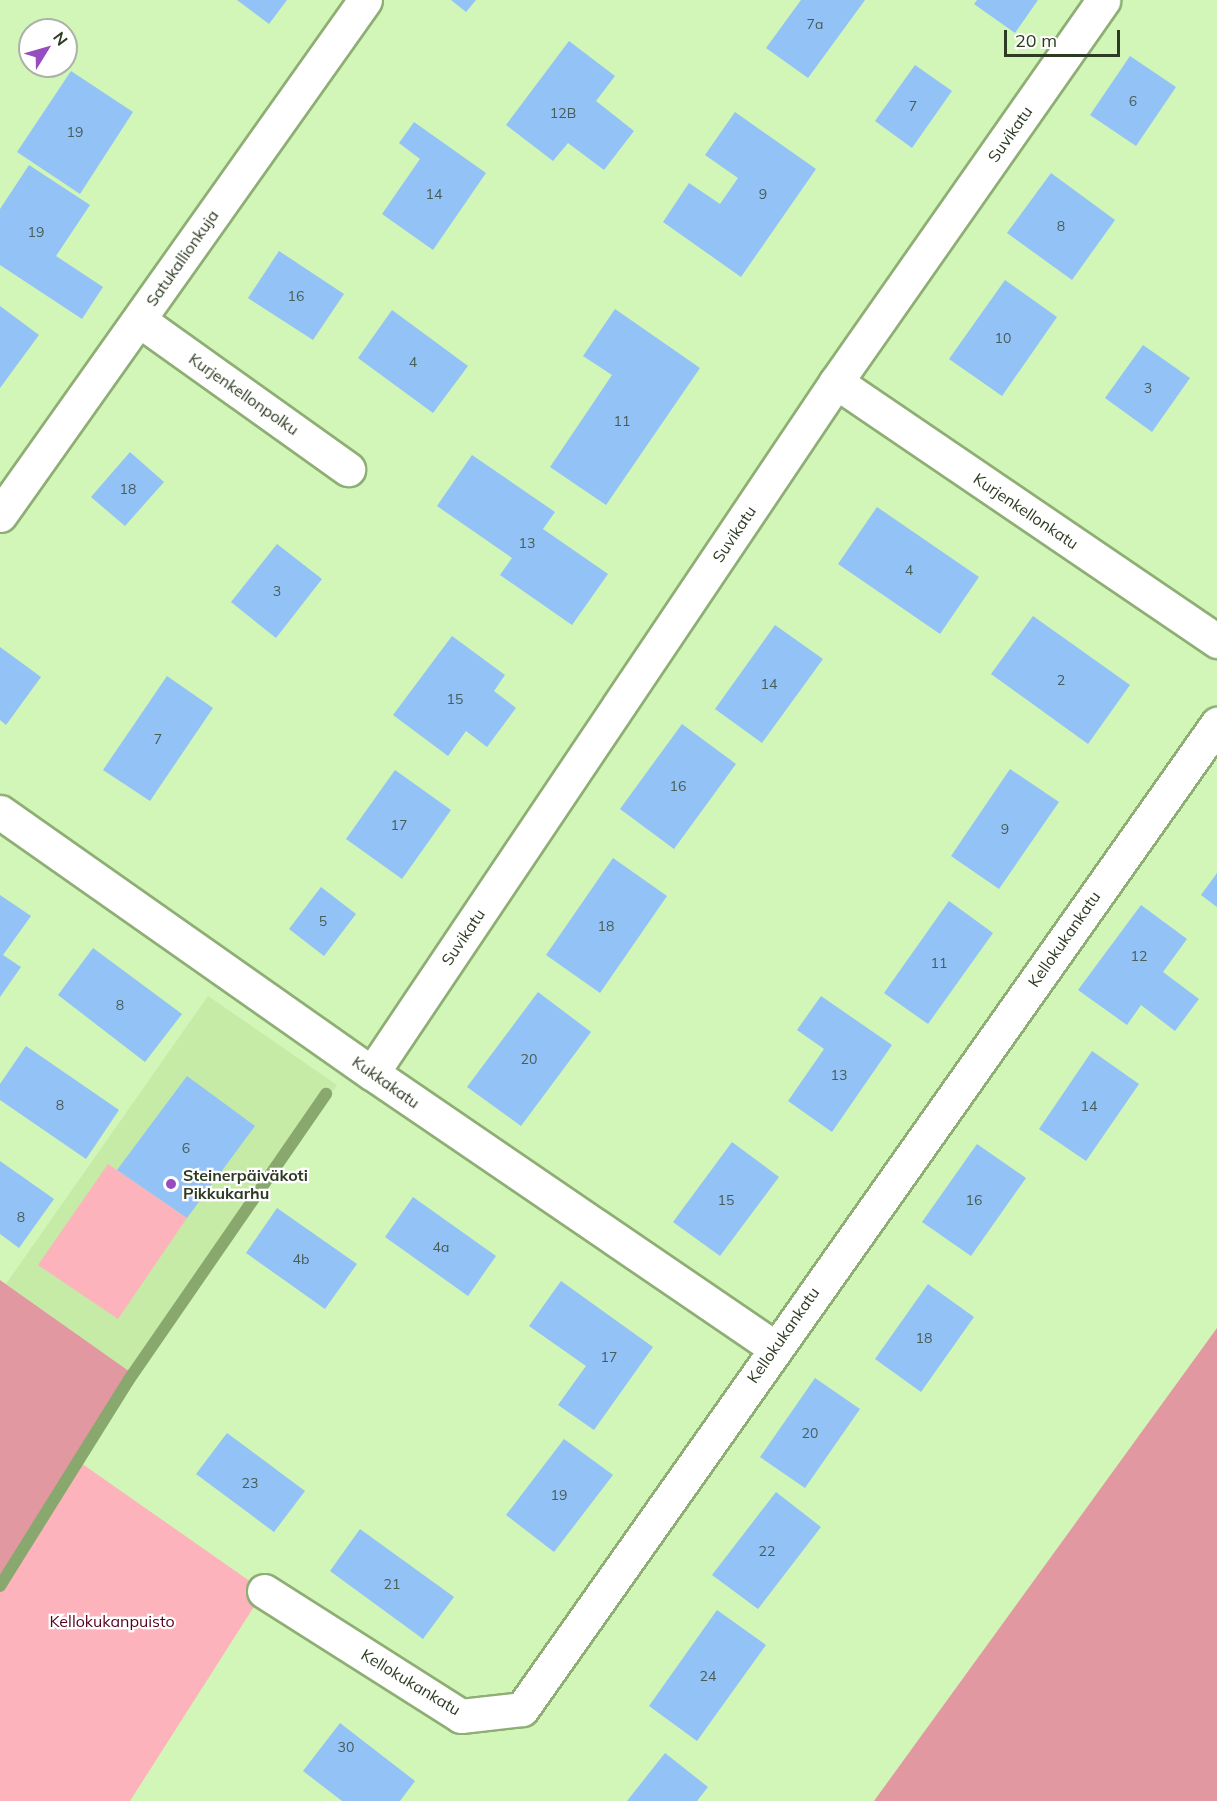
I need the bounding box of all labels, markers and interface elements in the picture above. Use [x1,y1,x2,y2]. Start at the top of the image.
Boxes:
house number: 7a [807,16,823,32]
north arrow [18,18,78,78]
scale bar [1007,18,1122,56]
text: N [49,28,72,49]
text: 20 m [1015,29,1057,52]
house number: 6 [1129,93,1137,109]
house number: 7 [909,98,917,114]
street label: Suvikatu [984,102,1036,166]
house number: 12B [550,105,576,121]
house number: 19 [67,124,83,140]
house number: 14 [426,186,442,202]
house number: 9 [759,186,767,202]
street label: Satukallionkuja [142,206,222,310]
house number: 8 [1057,218,1065,234]
house number: 19 [28,224,44,240]
house number: 16 [288,288,304,304]
house number: 10 [995,330,1011,346]
street label: Kurjenkellonpolku [185,349,303,439]
house number: 4 [409,354,417,370]
house number: 3 [1144,380,1152,396]
house number: 11 [614,413,630,429]
street label: Kurjenkellonkatu [970,469,1082,553]
house number: 18 [120,481,136,497]
street label: Suvikatu [708,502,760,566]
house number: 13 [519,535,535,551]
house number: 4 [905,562,913,578]
house number: 3 [273,583,281,599]
house number: 2 [1057,672,1065,688]
house number: 14 [761,676,777,692]
house number: 15 [447,691,463,707]
house number: 7 [154,731,162,747]
house number: 16 [670,778,686,794]
house number: 17 [391,817,407,833]
house number: 9 [1001,821,1009,837]
street label: Kellokukankatu [1024,887,1104,991]
street label: Suvikatu [437,905,489,969]
house number: 5 [319,913,327,929]
house number: 18 [598,918,614,934]
house number: 12 [1131,948,1147,964]
house number: 11 [931,955,947,971]
house number: 8 [116,997,124,1013]
house number: 20 [521,1051,537,1067]
street label: Kukkakatu [349,1052,423,1112]
house number: 13 [831,1067,847,1083]
house number: 8 [56,1097,64,1113]
house number: 14 [1081,1098,1097,1114]
house number: 6 [182,1140,190,1156]
place label: Steinerpäiväkoti Pikkukarhu [183,1165,308,1203]
marker: Steinerpäiväkoti Pikkukarhu [164,1177,178,1191]
house number: 15 [718,1192,734,1208]
house number: 16 [966,1192,982,1208]
house number: 8 [17,1209,25,1225]
house number: 4a [433,1239,449,1255]
house number: 4b [293,1251,309,1267]
street label: Kellokukankatu [743,1283,823,1387]
house number: 18 [916,1330,932,1346]
house number: 17 [601,1349,617,1365]
house number: 20 [802,1425,818,1441]
house number: 23 [242,1475,258,1491]
house number: 19 [551,1487,567,1503]
house number: 22 [759,1543,775,1559]
house number: 21 [384,1576,400,1592]
park label: Kellokukanpuisto [49,1611,175,1631]
street label: Kellokukankatu [358,1645,464,1719]
house number: 24 [700,1668,716,1684]
house number: 30 [338,1739,354,1755]

